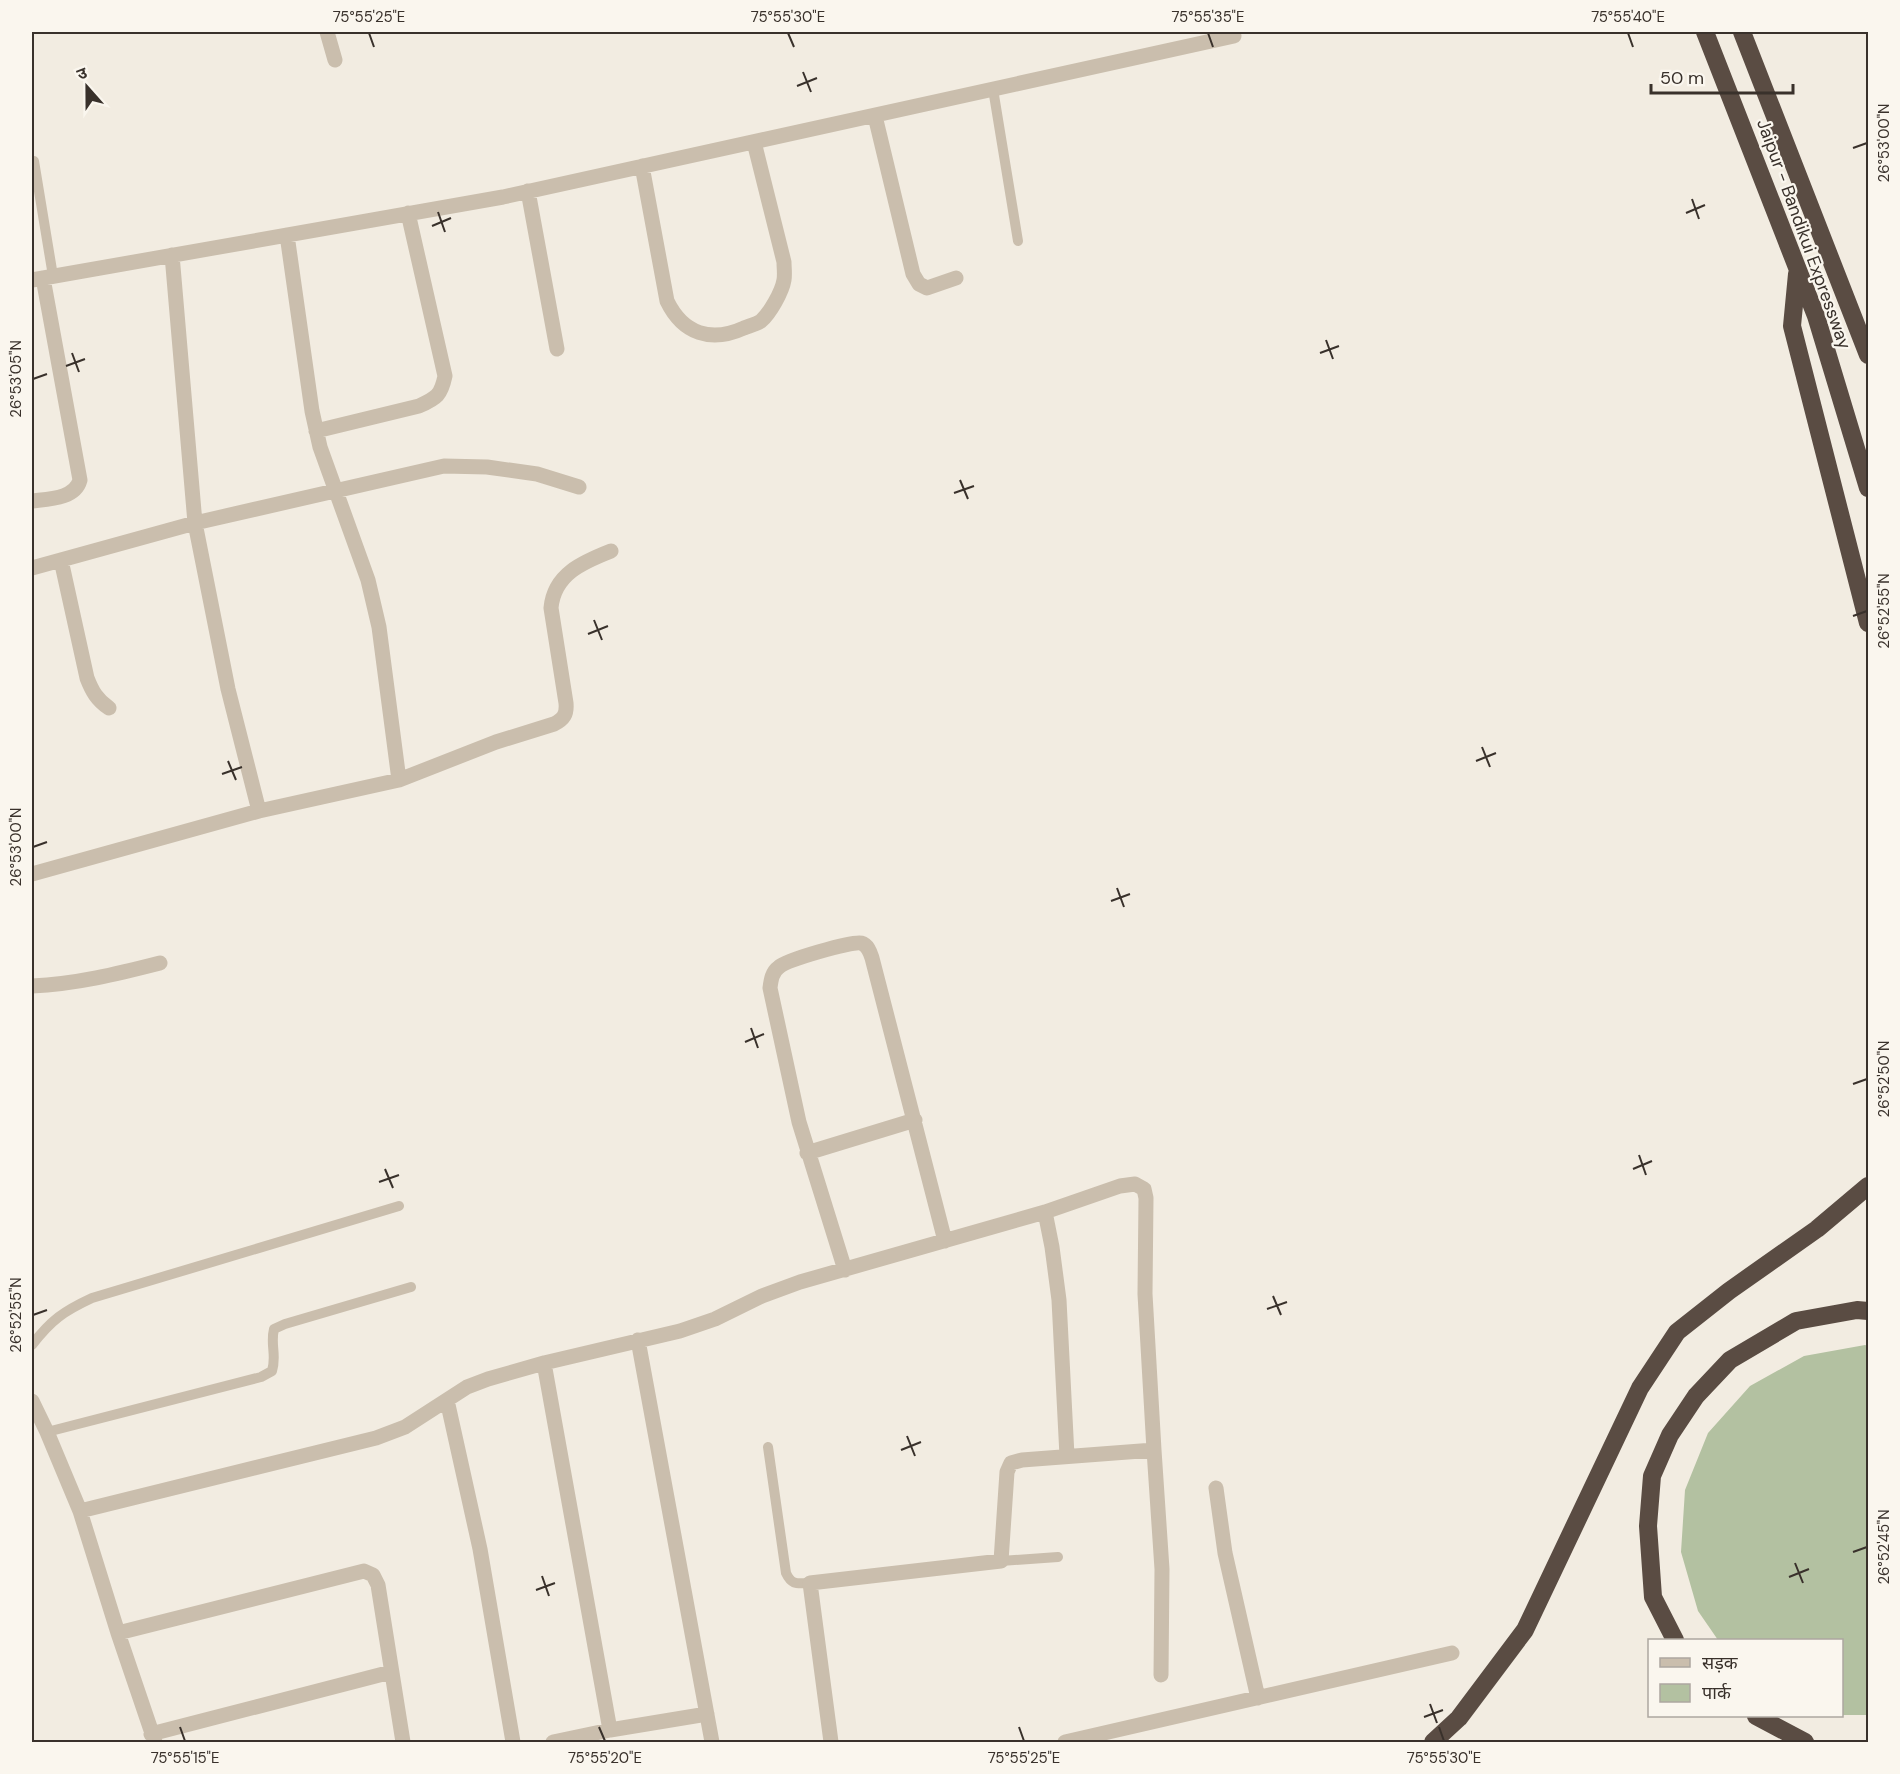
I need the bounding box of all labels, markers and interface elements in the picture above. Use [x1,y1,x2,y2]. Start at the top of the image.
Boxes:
text: 75°55'25"E [333,7,405,27]
text: 75°55'30"E [751,7,825,27]
text: 75°55'35"E [1172,7,1244,27]
text: 75°55'40"E [1591,7,1665,27]
north arrow [57,57,117,117]
scale bar [1651,57,1794,95]
text: उ [74,62,91,85]
text: 50 m [1660,66,1704,90]
text: 26°53'00"N [1874,104,1894,182]
street label: Jaipur - Bandikui Expressway [1751,116,1857,352]
text: 26°53'05"N [6,340,26,418]
text: 26°52'55"N [1874,573,1894,649]
text: 26°53'00"N [6,808,26,886]
text: 26°52'50"N [1874,1041,1894,1117]
text: 26°52'55"N [6,1277,26,1353]
text: 26°52'45"N [1874,1509,1894,1585]
legend [1648,1639,1843,1717]
text: सड़क [1702,1651,1739,1675]
text: पार्क [1702,1681,1732,1705]
text: 75°55'15"E [151,1748,219,1768]
text: 75°55'20"E [568,1748,642,1768]
text: 75°55'25"E [988,1748,1060,1768]
text: 75°55'30"E [1407,1748,1481,1768]

